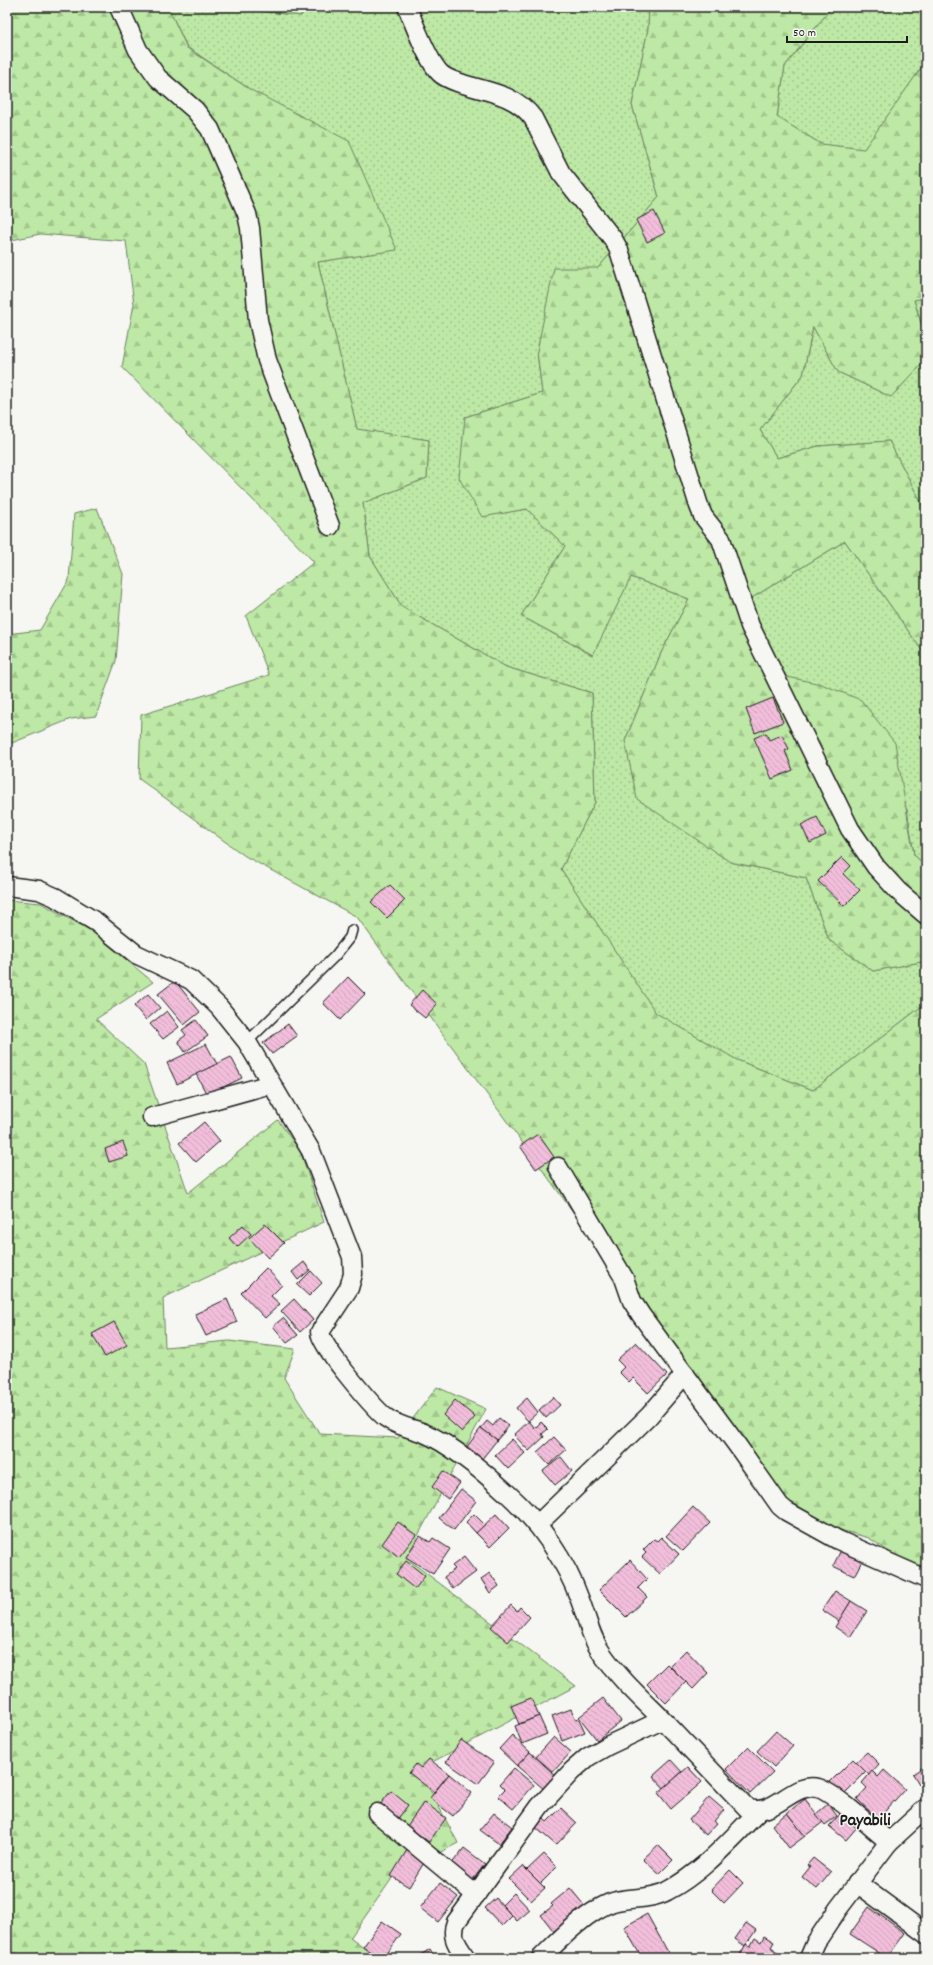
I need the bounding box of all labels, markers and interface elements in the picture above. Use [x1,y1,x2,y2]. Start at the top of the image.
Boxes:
scale bar [787,18,907,44]
text: 50 m [793,25,816,42]
district label: Payabili [839,1809,891,1834]

